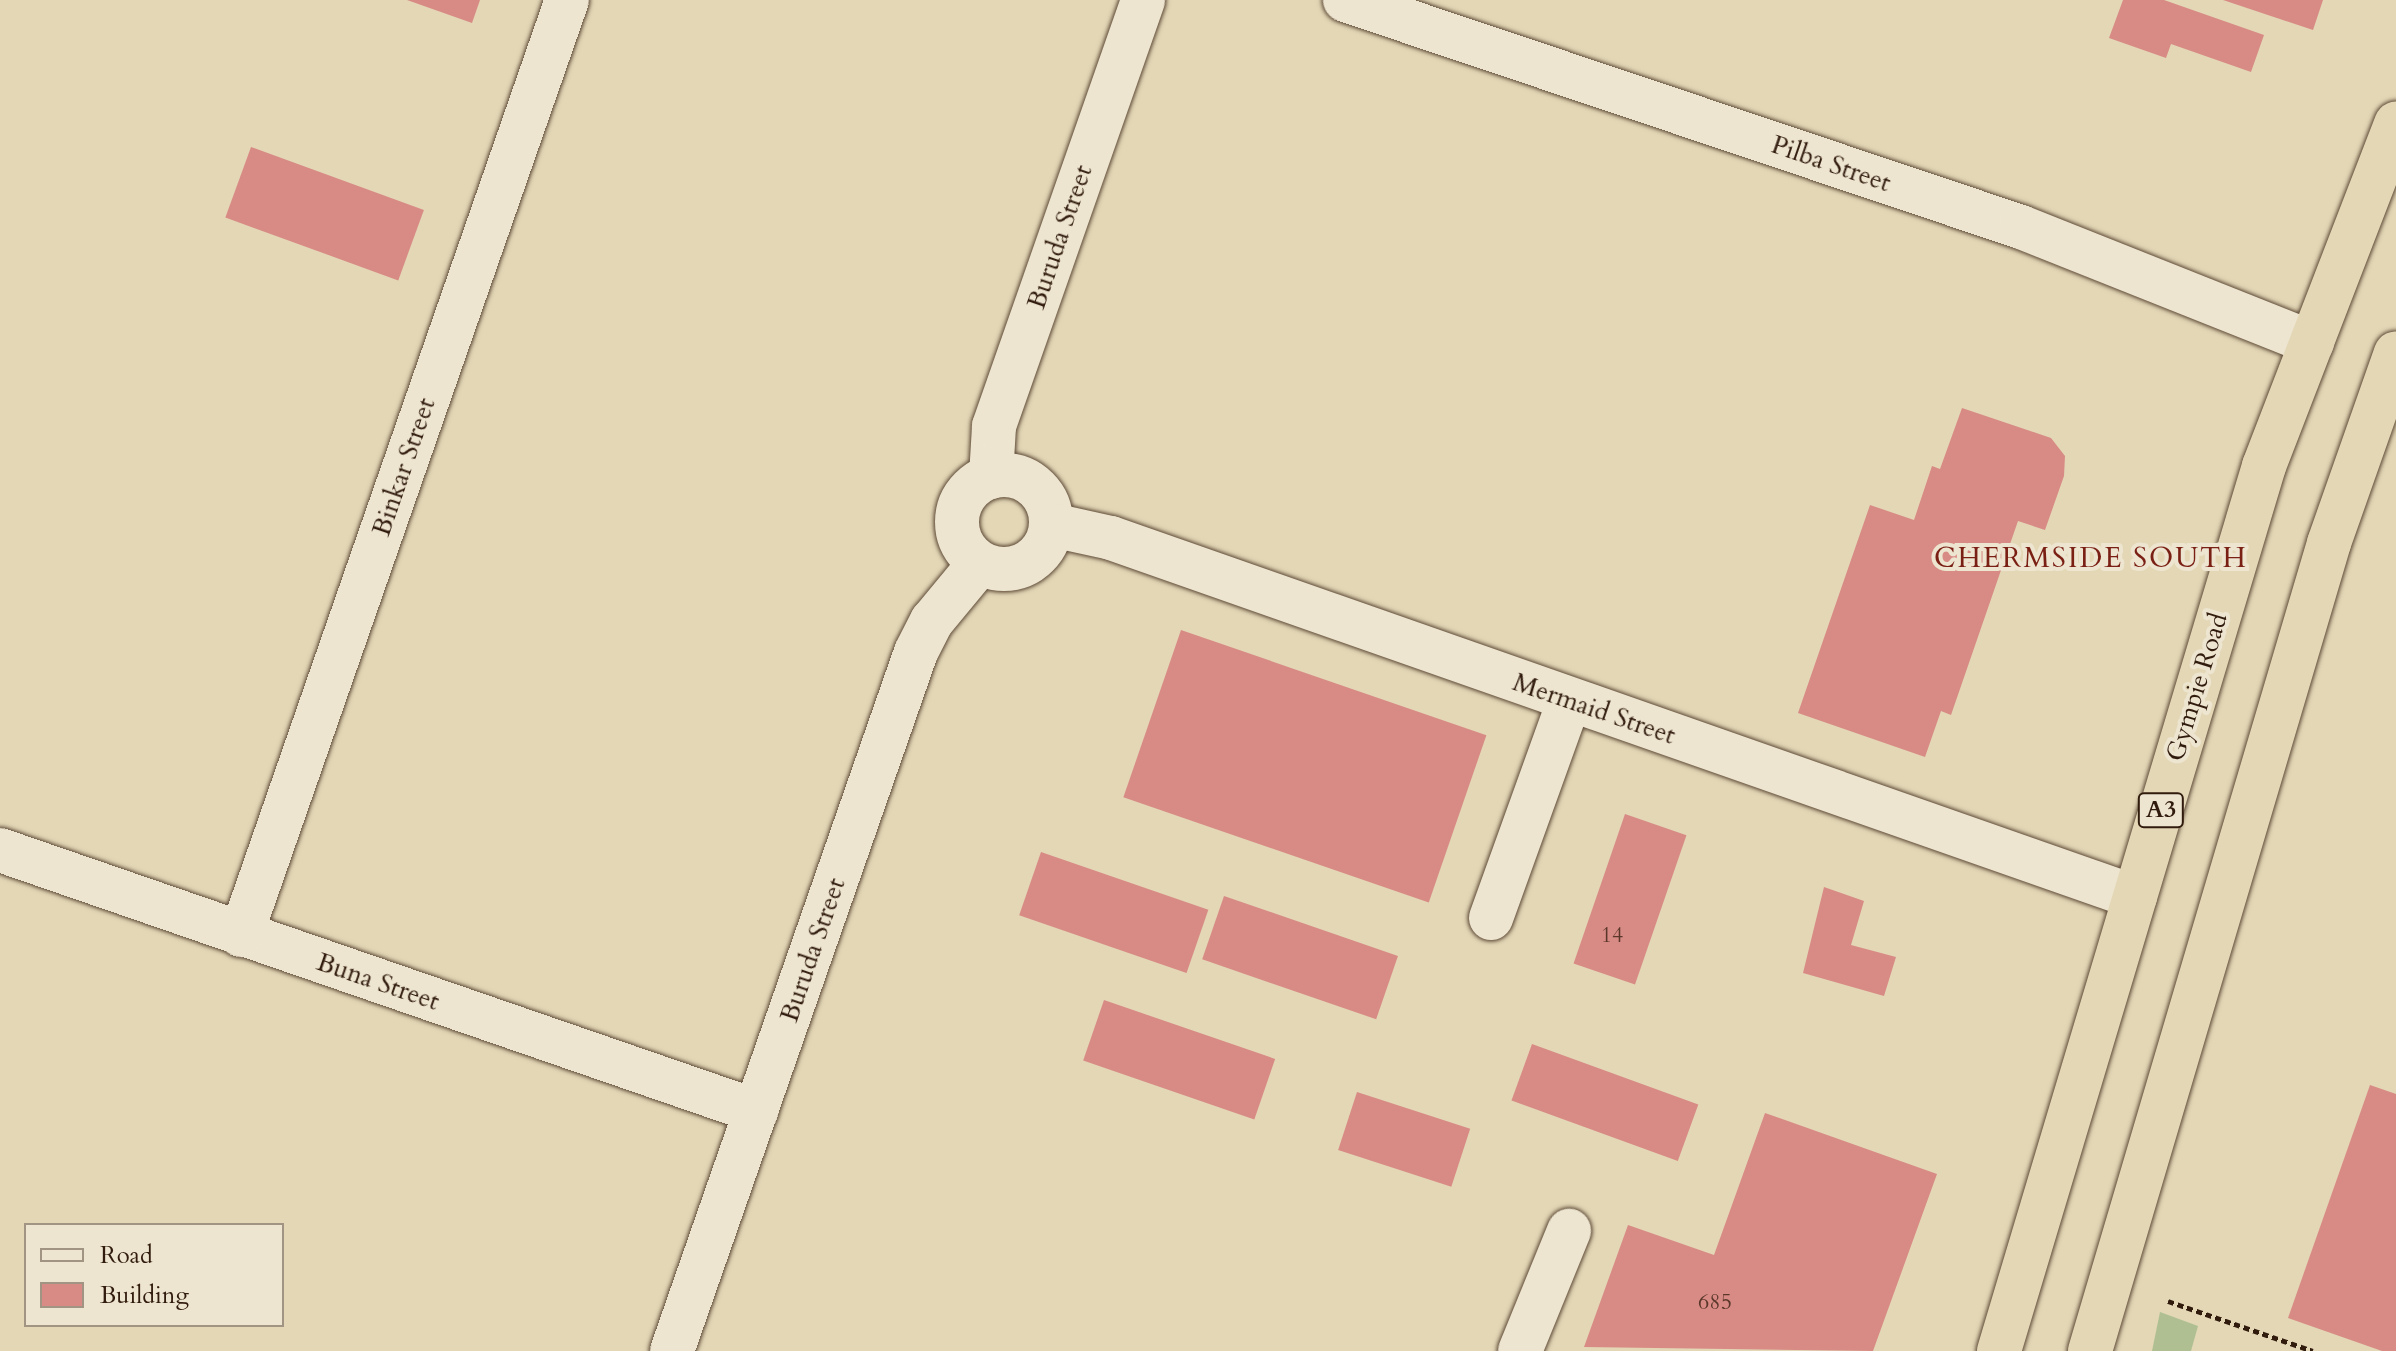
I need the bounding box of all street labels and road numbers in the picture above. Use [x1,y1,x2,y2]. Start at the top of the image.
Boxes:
street label: Pilba Street [1767,129,1895,199]
street label: Buruda Street [1021,161,1099,313]
street label: Binkar Street [366,394,442,540]
street label: Gympie Road [2160,609,2234,765]
street label: Mermaid Street [1509,667,1679,751]
road number: A3 [2137,790,2185,830]
street label: Buruda Street [774,874,852,1026]
street label: Buna Street [313,946,443,1018]

